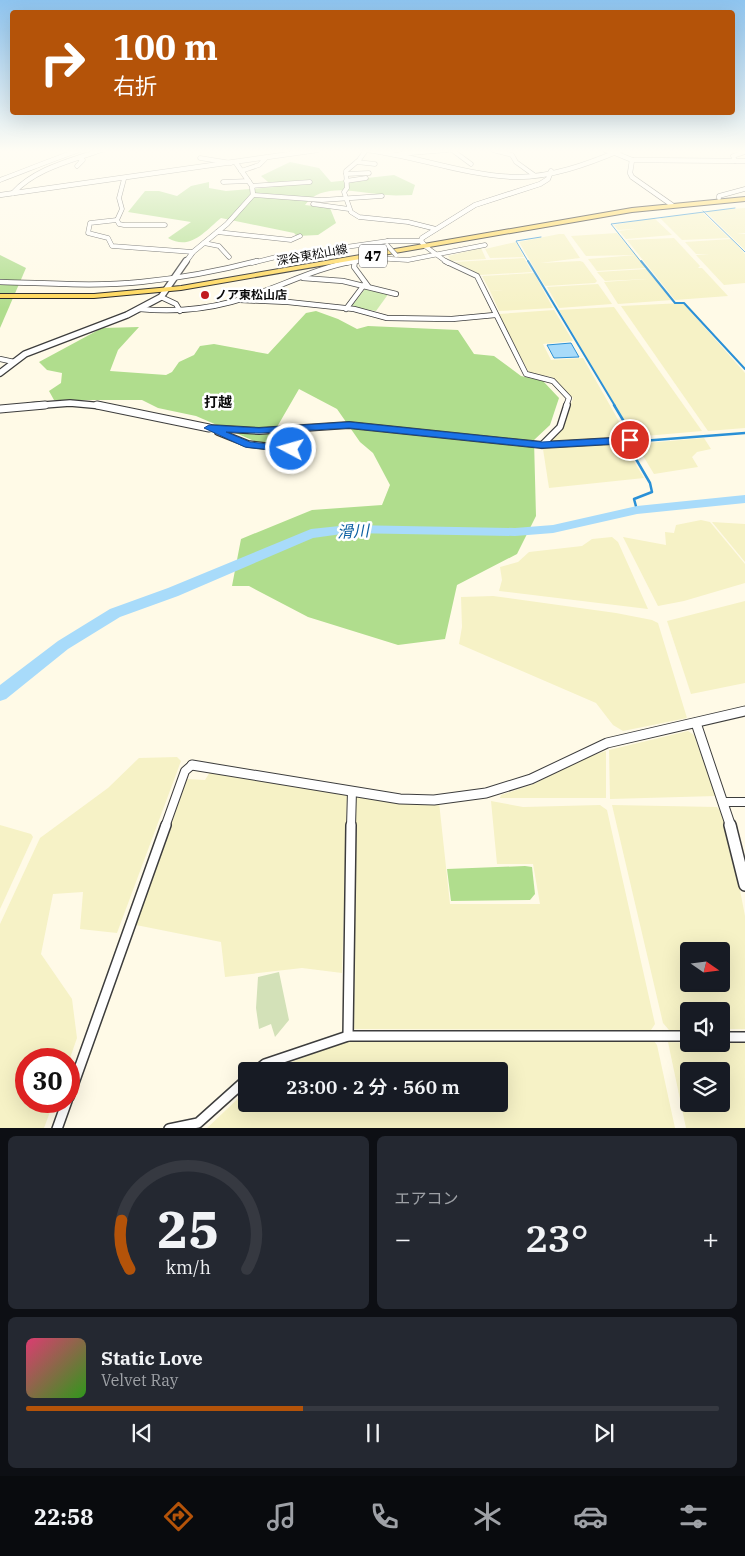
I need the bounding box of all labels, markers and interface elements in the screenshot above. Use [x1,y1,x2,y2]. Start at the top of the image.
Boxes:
text: 100 m [113,24,218,70]
icon: right [30,30,95,95]
text: 右折 [113,71,157,100]
street label: 深谷東松山線 [275,241,349,268]
road number: 47 [359,245,387,268]
place label: ノア東松山店 [215,287,287,302]
marker: ノア東松山店 [199,289,211,301]
district label: 打越 [204,393,232,411]
pin [609,419,651,461]
position arrow [264,422,316,474]
icon: arrive [616,426,644,454]
water label: 滑川 [336,520,371,542]
north arrow [680,942,730,992]
map controls [680,942,730,1112]
button: sound [680,1002,730,1052]
speed limit sign: 30 [15,1048,80,1113]
button: layers [680,1062,730,1112]
text: 23:00 · 2 分 · 560 m [286,1075,460,1099]
text: エアコン [395,1188,459,1208]
text: 25 [157,1195,219,1262]
text: 23° [525,1213,588,1262]
text: − [395,1220,411,1257]
text: + [702,1220,719,1257]
text: km/h [166,1256,211,1279]
text: Static Love [101,1346,203,1370]
text: Velvet Ray [101,1370,178,1390]
icon: previous [128,1419,156,1447]
icon: pause [359,1419,387,1447]
icon: next [590,1419,618,1447]
icon: directions [161,1499,196,1534]
icon: music [264,1499,299,1534]
icon: phone [367,1499,402,1534]
icon: climate [470,1499,505,1534]
icon: car [573,1499,608,1534]
icon: filters [676,1499,711,1534]
text: 22:58 [34,1502,93,1531]

